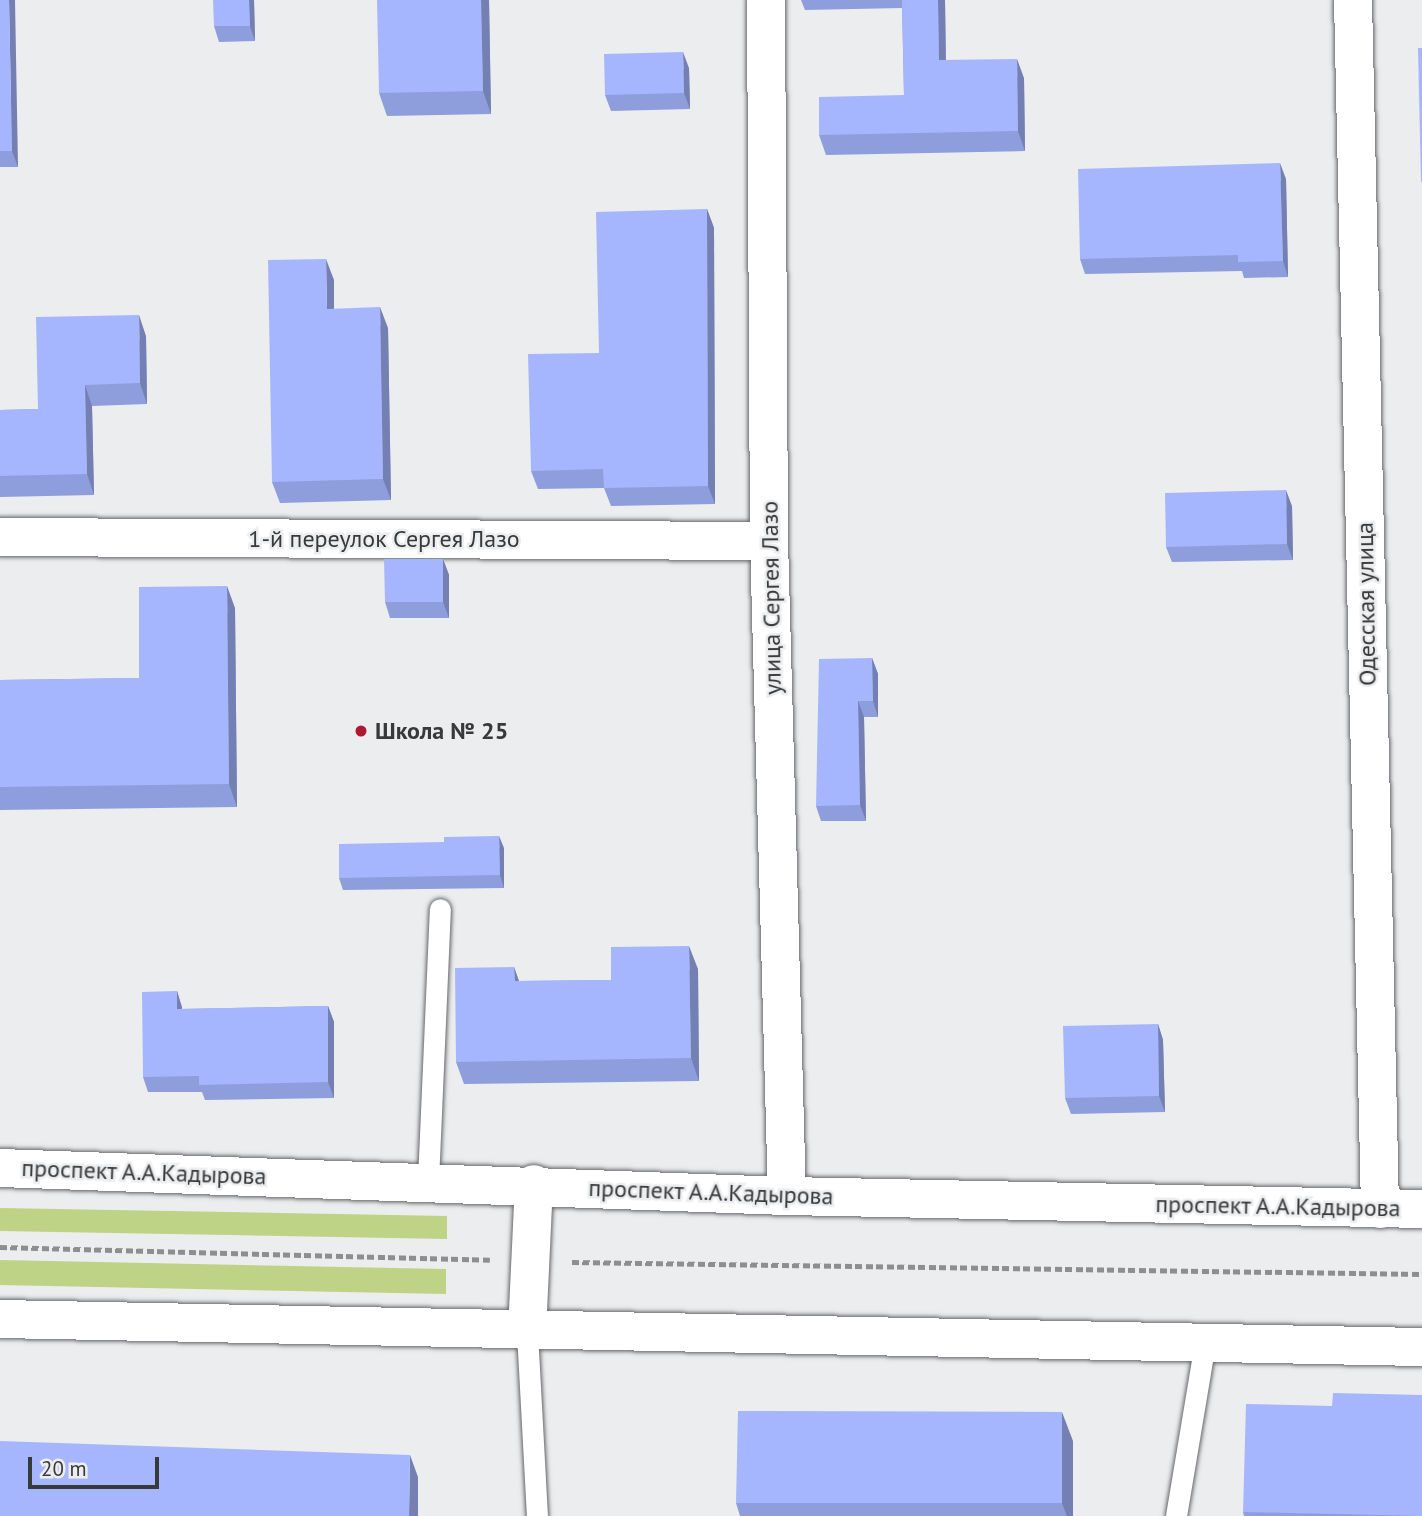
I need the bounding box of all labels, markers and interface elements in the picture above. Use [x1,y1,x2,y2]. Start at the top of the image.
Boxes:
street label: улица Сергея Лазо [755,501,787,695]
street label: Одесская улица [1350,522,1382,686]
street label: 1-й переулок Сергея Лазо [248,525,520,553]
place label: Школа № 25 [375,717,508,745]
marker: Школа № 25 [353,723,369,739]
street label: проспект А.А.Кадырова [20,1153,268,1191]
street label: проспект А.А.Кадырова [587,1173,835,1211]
street label: проспект А.А.Кадырова [1154,1189,1402,1223]
scale bar [32,1442,163,1486]
text: 20 m [41,1455,87,1482]

